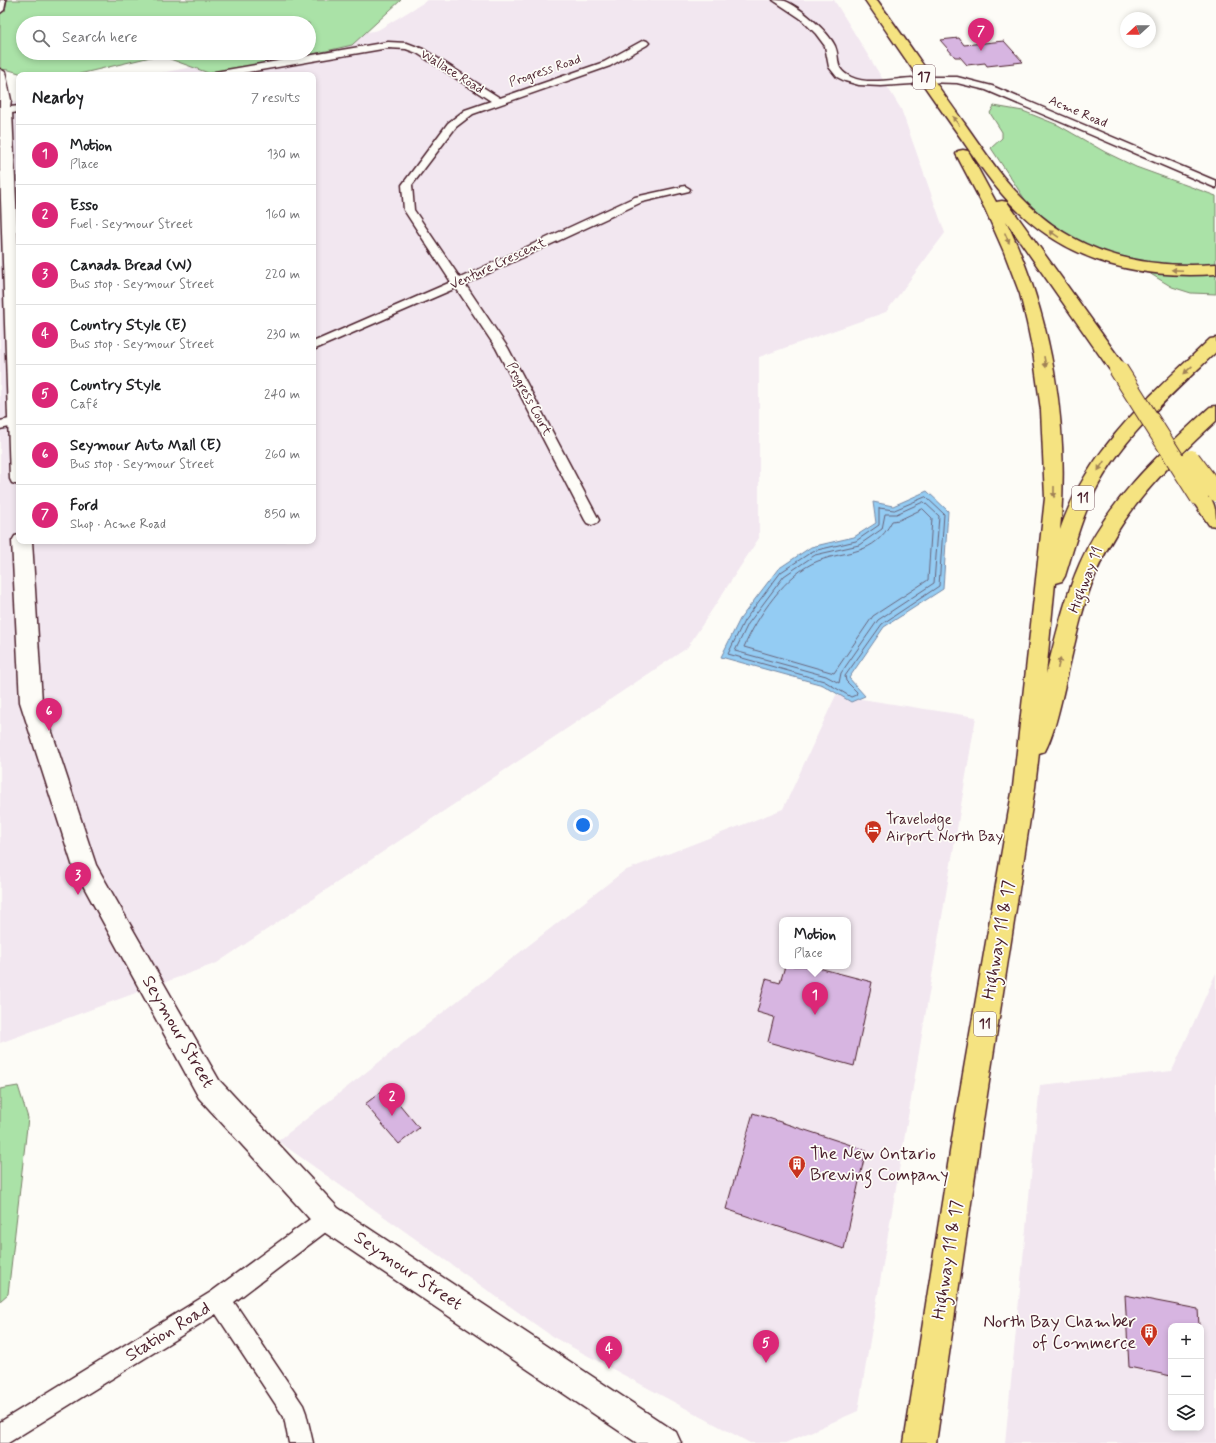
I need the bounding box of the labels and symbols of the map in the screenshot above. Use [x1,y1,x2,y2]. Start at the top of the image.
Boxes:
north arrow [1120,12,1156,48]
pin: 7 [968,18,994,51]
street label: Wallace Road [417,46,487,98]
street label: Progress Road [507,51,583,91]
road number: 17 [913,65,935,89]
street label: Acme Road [1046,92,1110,132]
one-way arrow [952,116,960,127]
one-way arrow [1049,230,1059,238]
one-way arrow [1004,233,1010,244]
street label: Venture Crescent [447,234,549,294]
one-way arrow [1171,267,1183,274]
one-way arrow [1042,356,1048,368]
street label: Progress Court [503,359,556,439]
one-way arrow [1183,365,1193,375]
one-way arrow [1097,461,1105,471]
one-way arrow [1051,486,1057,499]
road number: 11 [1072,486,1094,510]
street label: Highway 11 [1064,544,1109,616]
one-way arrow [1056,657,1062,669]
pin: 6 [36,698,62,731]
place label: Travelodge Airport North Bay [886,810,1003,847]
your location [573,815,593,835]
hotel icon: Travelodge Airport North Bay [863,819,883,844]
pin: 3 [65,862,91,895]
street label: Highway 11 & 17 [977,879,1023,1002]
street label: Seymour Street [136,971,220,1093]
pin: 1 [802,982,828,1015]
road number: 11 [974,1012,996,1036]
pin: 2 [379,1083,405,1116]
place label: The New Ontario Brewing Company [810,1142,949,1189]
building icon: The New Ontario Brewing Company [787,1154,807,1179]
street label: Highway 11 & 17 [927,1199,971,1322]
street label: Seymour Street [349,1226,467,1316]
street label: Station Road [121,1296,215,1368]
place label: North Bay Chamber of Commerce [983,1310,1136,1355]
building icon: North Bay Chamber of Commerce [1139,1322,1159,1347]
pin: 5 [753,1330,779,1363]
pin: 4 [596,1336,622,1369]

